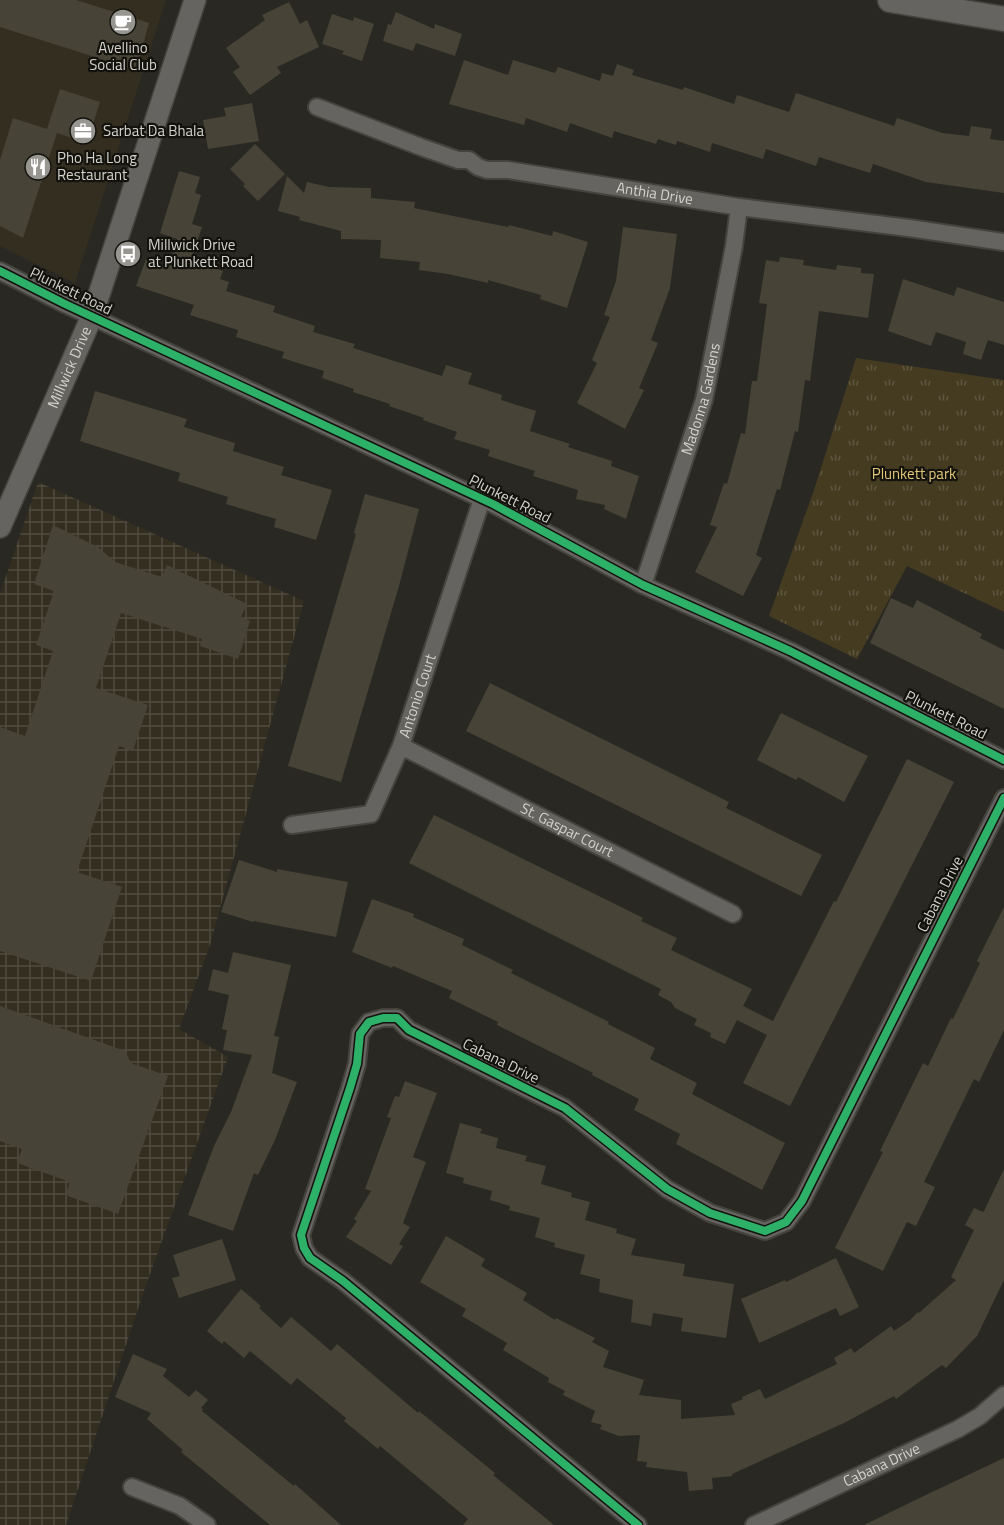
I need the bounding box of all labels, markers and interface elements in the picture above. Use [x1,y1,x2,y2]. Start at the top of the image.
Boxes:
cafe icon: Avellino Social Club [108,7,138,37]
place label: Avellino Social Club [89,36,157,76]
office icon: Sarbat Da Bhala [68,116,98,146]
place label: Sarbat Da Bhala [103,119,205,142]
place label: Pho Ha Long Restaurant [57,146,137,186]
restaurant icon: Pho Ha Long Restaurant [23,152,53,182]
street label: Anthia Drive [615,176,695,210]
place label: Millwick Drive at Plunkett Road [148,233,253,273]
bus stop icon: Millwick Drive at Plunkett Road [113,239,143,269]
street label: Plunkett Road [26,261,116,320]
street label: Millwick Drive [41,323,97,412]
street label: Madonna Gardens [675,341,726,458]
park label: Plunkett park [872,462,956,485]
street label: Plunkett Road [465,468,555,529]
street label: Antonio Court [393,650,442,741]
street label: Plunkett Road [901,684,991,745]
street label: St. Gaspar Court [517,796,618,863]
street label: Cabana Drive [911,852,969,936]
street label: Cabana Drive [459,1032,543,1089]
street label: Cabana Drive [839,1436,924,1493]

